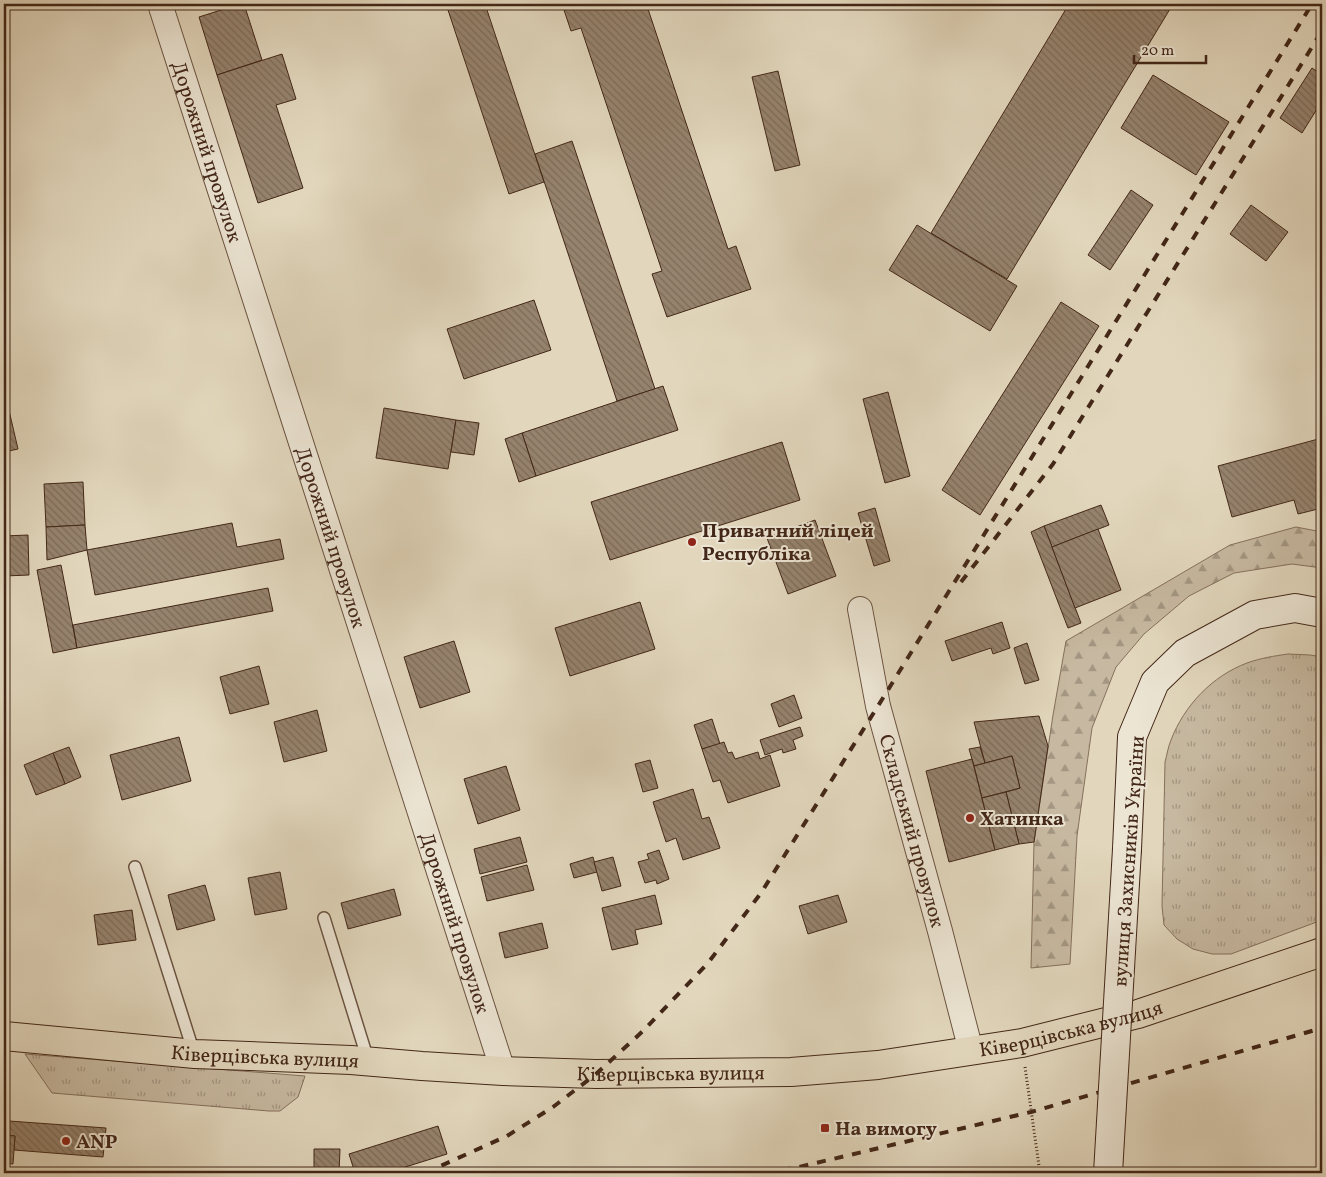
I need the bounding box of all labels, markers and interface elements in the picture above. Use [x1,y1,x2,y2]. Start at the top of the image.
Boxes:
scale bar [1134,32,1206,64]
text: 20 m [1141,41,1174,62]
street label: Дорожний провулок [163,58,248,247]
street label: Дорожний провулок [287,444,372,632]
place label: Приватний ліцей Республіка [702,518,874,569]
marker: Приватний ліцей Республіка [686,536,698,548]
street label: Складський провулок [870,731,950,931]
street label: вулиця Захисників України [1107,735,1153,988]
place label: Хатинка [980,806,1064,834]
marker: Хатинка [964,812,976,824]
street label: Дорожний провулок [411,829,496,1018]
street label: Ківерцівська вулиця [977,995,1167,1065]
street label: Ківерцівська вулиця [170,1040,360,1077]
street label: Ківерцівська вулиця [576,1060,765,1090]
place label: На вимогу [835,1116,937,1144]
marker: На вимогу [819,1122,831,1134]
place label: ANP [76,1129,118,1157]
marker: ANP [60,1135,72,1147]

